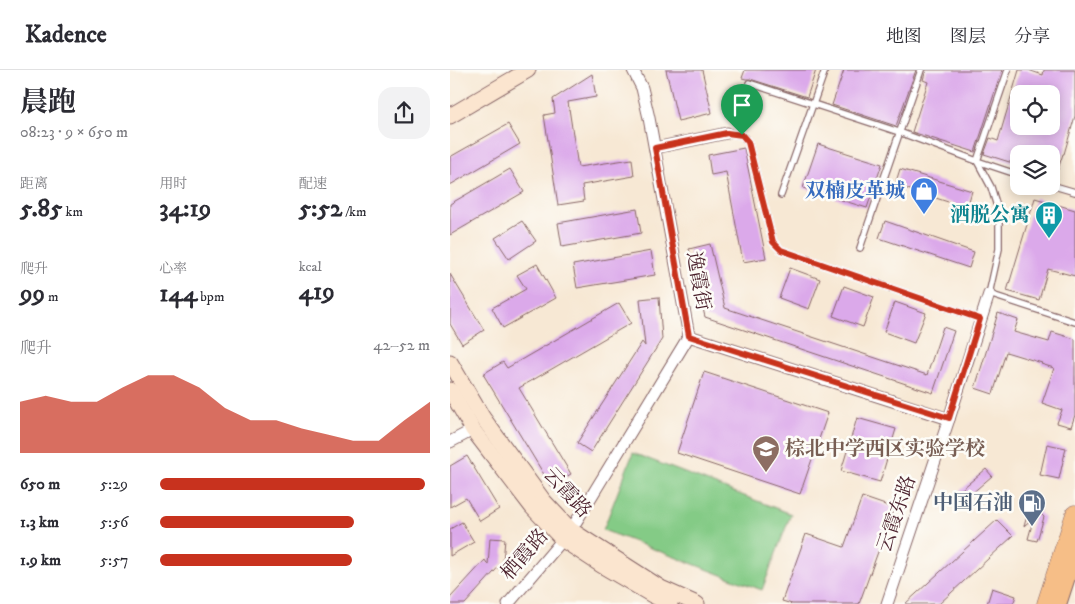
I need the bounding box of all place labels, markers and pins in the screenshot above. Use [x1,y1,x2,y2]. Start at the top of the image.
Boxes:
pin [721,84,763,135]
shop icon: 双楠皮革城 [909,176,939,215]
place label: 双楠皮革城 [805,179,905,204]
building icon: 洒脱公寓 [1034,200,1064,239]
place label: 洒脱公寓 [950,203,1030,228]
school or university icon: 棕北中学西区实验学校 [751,434,781,473]
place label: 棕北中学西区实验学校 [785,437,985,462]
fuel station icon: 中国石油 [1017,488,1047,527]
place label: 中国石油 [933,491,1013,516]

